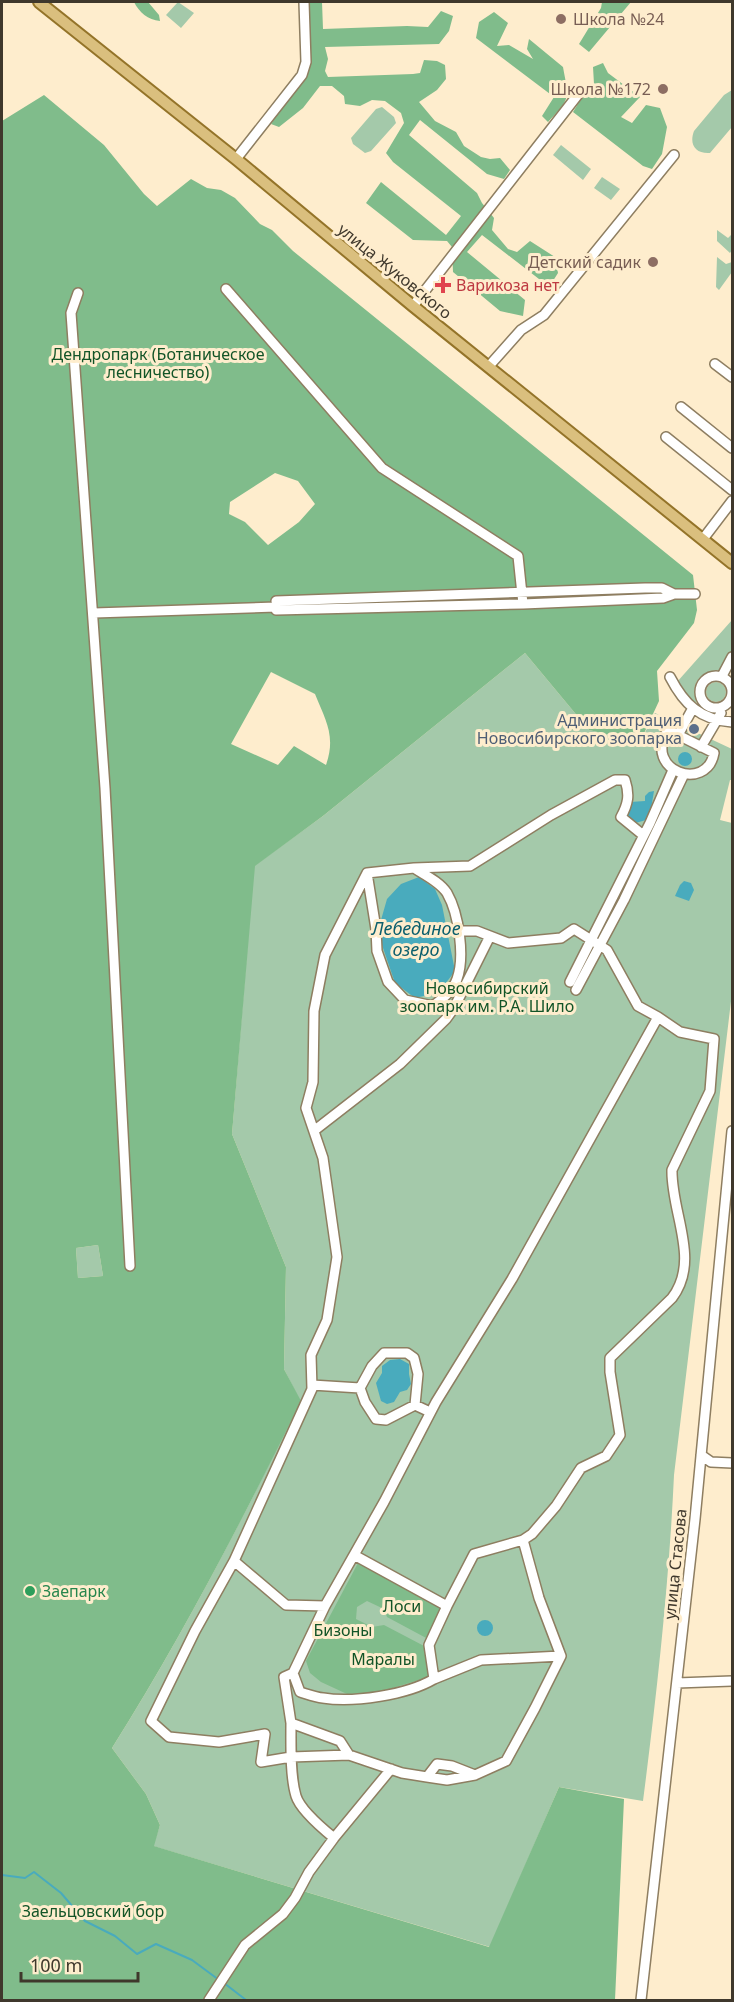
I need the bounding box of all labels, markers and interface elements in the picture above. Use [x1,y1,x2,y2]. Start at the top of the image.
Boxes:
place label: Школа №24 [573,8,664,30]
marker: Школа №24 [554,12,568,26]
place label: Школа №172 [551,78,651,100]
marker: Школа №172 [656,82,670,96]
street label: улица Жуковского [333,218,457,324]
place label: Детский садик [528,251,641,273]
marker: Детский садик [646,255,660,269]
place label: Варикоза нет [456,274,560,296]
marker: Варикоза нет [434,276,452,294]
park label: Дендропарк (Ботаническое лесничество) [52,343,265,383]
place label: Администрация Новосибирского зоопарка [477,709,682,749]
marker: Администрация Новосибирского зоопарка [687,722,701,736]
water label: Лебединое озеро [370,916,461,961]
park label: Новосибирский зоопарк им. Р.А. Шило [400,977,574,1017]
street label: улица Стасова [658,1508,692,1620]
place label: Заепарк [42,1580,106,1602]
marker: Заепарк [23,1584,37,1598]
park label: Лоси [383,1595,421,1617]
park label: Бизоны [313,1619,373,1641]
park label: Маралы [351,1648,415,1670]
park label: Заельцовский бор [22,1900,164,1922]
scale bar [21,1945,138,1983]
text: 100 m [30,1953,82,1977]

